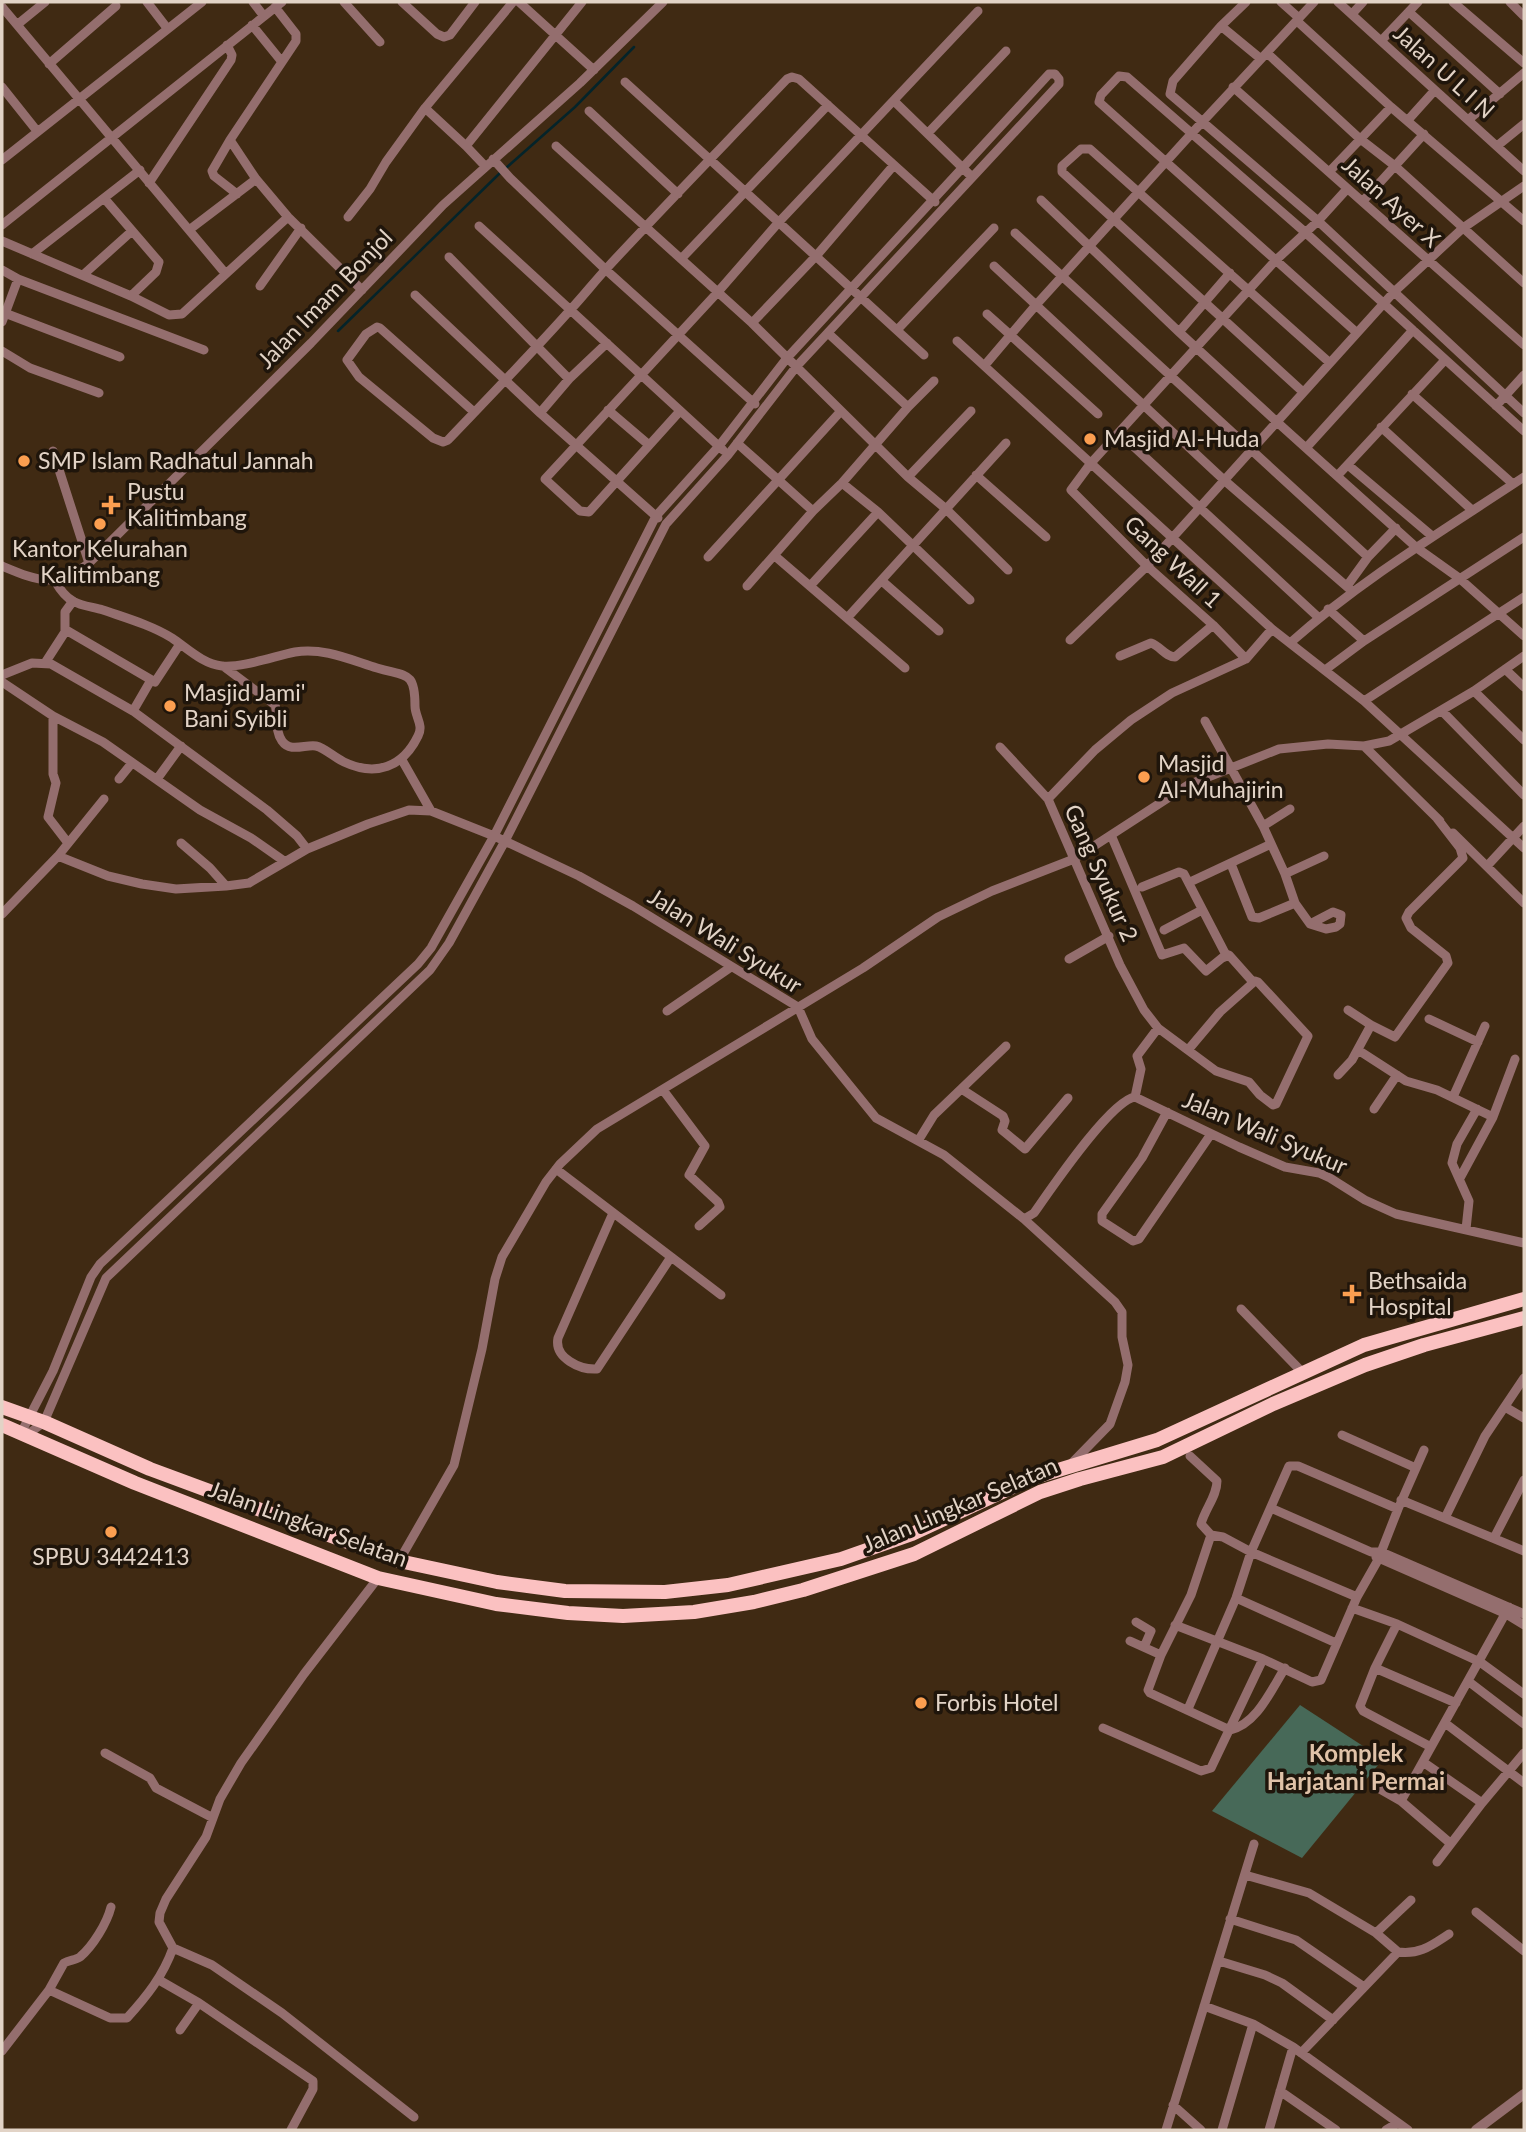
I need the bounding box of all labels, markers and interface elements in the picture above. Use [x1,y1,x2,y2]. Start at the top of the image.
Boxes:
street label: Jalan U L I N [1388,19,1501,124]
street label: Jalan Ayer X [1337,150,1447,253]
street label: Jalan Imam Bonjol [251,223,398,374]
place label: Masjid Al-Huda [1104,424,1259,452]
marker: Masjid Al-Huda [1082,431,1098,447]
place label: SMP Islam Radhatul Jannah [38,446,314,474]
marker: SMP Islam Radhatul Jannah [16,453,32,469]
place label: Pustu Kalitimbang [127,477,247,531]
marker: Pustu Kalitimbang [101,495,121,515]
street label: Gang Wall 1 [1119,509,1228,613]
marker: Kantor Kelurahan Kalitimbang [92,516,108,532]
place label: Kantor Kelurahan Kalitimbang [12,534,188,588]
place label: Masjid Jami' Bani Syibli [184,678,305,732]
marker: Masjid Jami' Bani Syibli [162,698,178,714]
place label: Masjid Al-Muhajirin [1158,749,1284,803]
marker: Masjid Al-Muhajirin [1136,769,1152,785]
street label: Gang Syukur 2 [1059,800,1145,945]
street label: Jalan Wali Syukur [643,882,808,999]
street label: Jalan Wali Syukur [1179,1085,1353,1180]
place label: Bethsaida Hospital [1368,1266,1467,1320]
marker: Bethsaida Hospital [1342,1284,1362,1304]
street label: Jalan Lingkar Selatan [858,1450,1061,1558]
street label: Jalan Lingkar Selatan [205,1474,411,1572]
marker: SPBU 3442413 [103,1524,119,1540]
place label: SPBU 3442413 [32,1542,190,1570]
place label: Forbis Hotel [935,1688,1058,1716]
marker: Forbis Hotel [913,1695,929,1711]
district label: Komplek Harjatani Permai [1267,1738,1445,1795]

